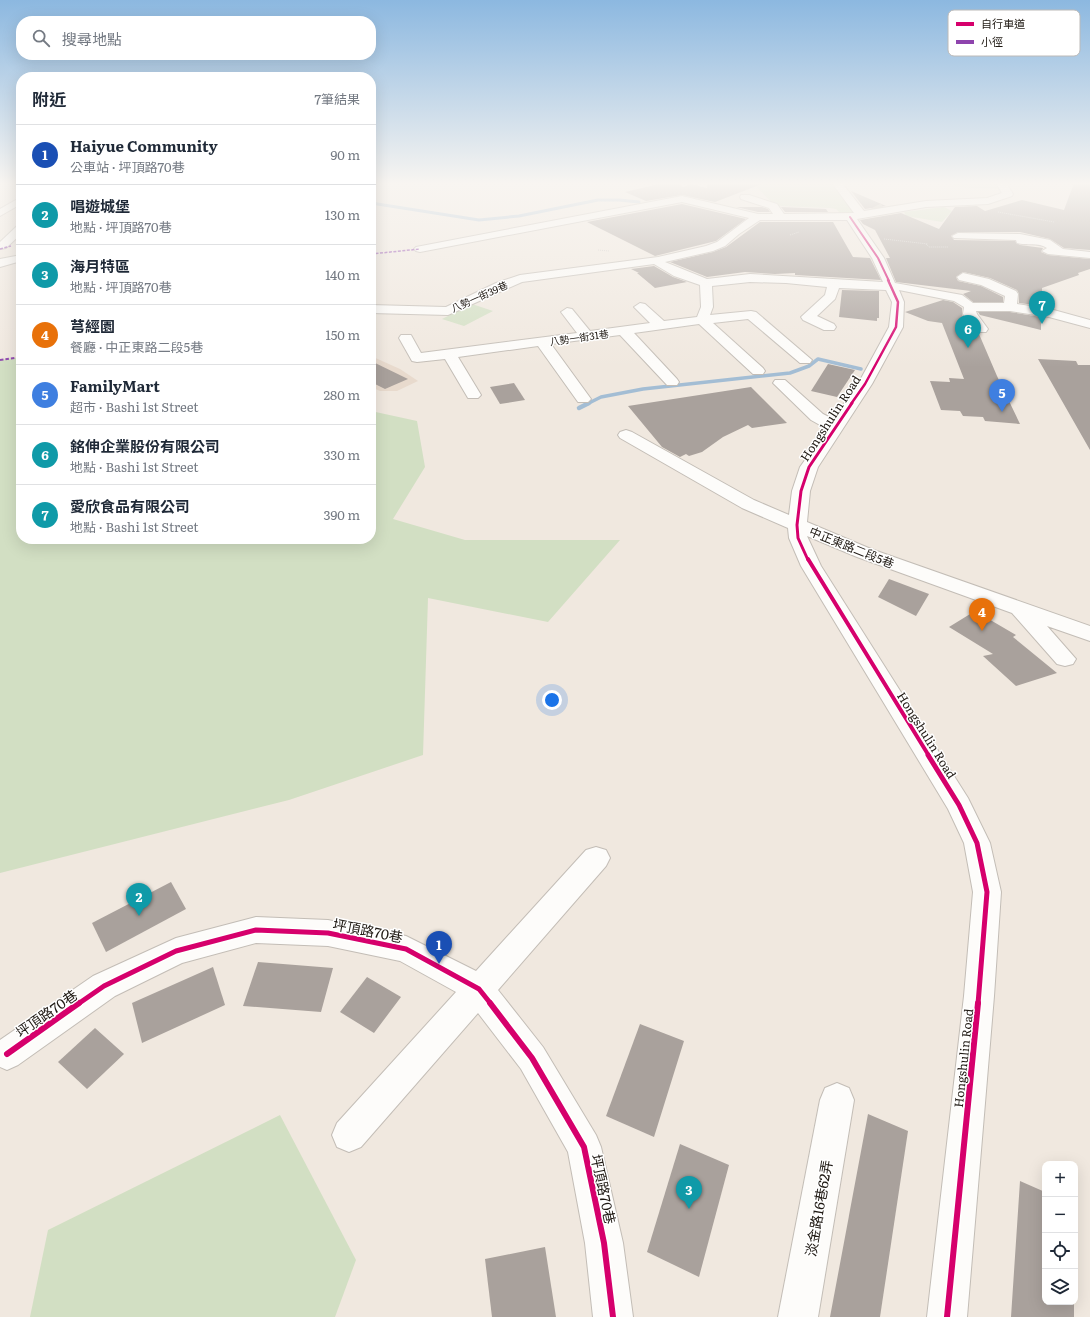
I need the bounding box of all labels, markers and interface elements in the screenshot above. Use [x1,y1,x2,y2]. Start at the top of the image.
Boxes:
legend [948,10,1080,56]
text: 自行車道 [981,15,1025,31]
search box [16,16,376,60]
icon: search [30,27,52,49]
text: 搜尋地點 [62,27,122,50]
text: 小徑 [981,33,1003,49]
text: 附近 [32,86,66,111]
text: 7筆結果 [314,89,360,108]
text: Haiyue Community [70,134,218,157]
text: 1 [42,145,48,164]
text: 90 m [330,145,360,164]
text: 公車站 · 坪頂路70巷 [70,157,185,176]
text: 唱遊城堡 [70,194,130,217]
text: 2 [42,205,48,224]
text: 130 m [325,205,360,224]
text: 地點 · 坪頂路70巷 [70,217,172,236]
text: 海月特區 [70,254,130,277]
text: 3 [41,265,49,284]
text: 140 m [325,265,360,284]
text: 地點 · 坪頂路70巷 [70,277,172,296]
street label: 八勢一街39巷 [448,277,510,315]
pin: 7 [1029,291,1055,324]
text: 芎經園 [70,314,115,337]
pin: 6 [955,315,981,348]
text: 4 [41,325,49,344]
text: 150 m [325,325,360,344]
street label: 八勢一街31巷 [548,325,610,349]
text: 餐廳 · 中正東路二段5巷 [70,337,203,356]
street label: Hongshulin Road [795,371,865,465]
text: FamilyMart [70,374,160,397]
pin: 5 [989,379,1015,412]
text: 5 [41,385,49,404]
text: 280 m [324,385,360,404]
text: 超市 · Bashi 1st Street [70,397,198,416]
text: 銘伸企業股份有限公司 [70,434,220,457]
text: 6 [41,445,49,464]
text: 330 m [324,445,360,464]
text: 地點 · Bashi 1st Street [70,457,198,476]
text: 愛欣食品有限公司 [70,494,190,517]
text: 7 [41,505,49,524]
text: 390 m [323,505,360,524]
text: 地點 · Bashi 1st Street [70,517,198,536]
street label: 中正東路二段5巷 [807,522,897,572]
pin: 4 [969,598,995,631]
street label: Hongshulin Road [893,688,961,782]
your location [542,690,562,710]
pin: 2 [126,883,152,916]
street label: 坪頂路70巷 [331,913,405,947]
pin: 1 [426,931,452,964]
street label: 坪頂路70巷 [11,984,81,1042]
street label: Hongshulin Road [949,1007,977,1108]
street label: 坪頂路70巷 [587,1152,621,1226]
street label: 淡金路16巷62弄 [800,1158,836,1258]
map controls [1042,1161,1078,1305]
button: + [1042,1161,1078,1197]
pin: 3 [676,1176,702,1209]
button: − [1042,1197,1078,1233]
button: locate [1042,1233,1078,1269]
button: layers [1042,1269,1078,1305]

